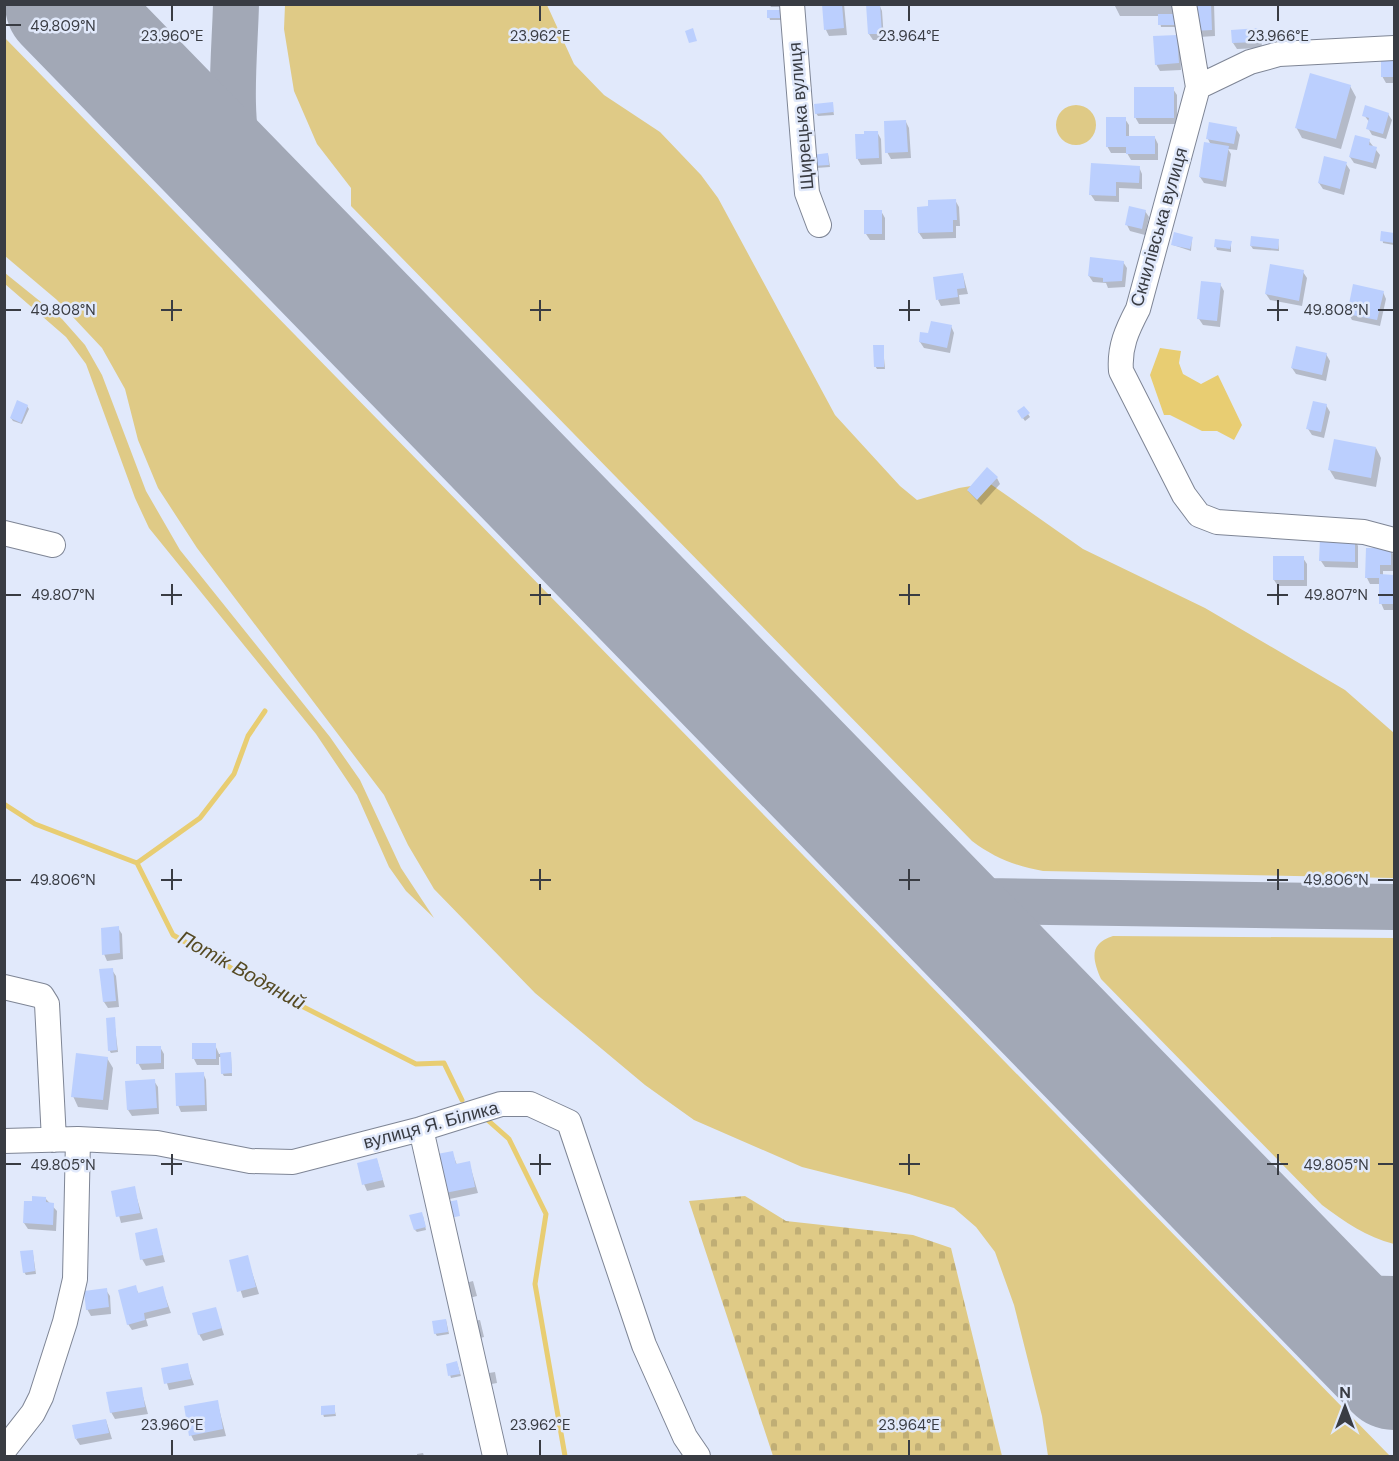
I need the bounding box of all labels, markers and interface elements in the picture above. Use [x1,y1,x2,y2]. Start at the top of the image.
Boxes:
text: 49.809°N [30,16,96,36]
text: 23.960°E [141,26,203,46]
text: 23.962°E [510,26,570,46]
text: 23.964°E [878,26,940,46]
text: 23.966°E [1247,26,1309,46]
street label: Щирецька вулиця [783,41,819,191]
street label: Скнилівська вулиця [1125,145,1193,309]
text: 49.808°N [30,300,96,320]
text: 49.808°N [1303,300,1369,320]
text: 49.807°N [31,585,95,605]
text: 49.807°N [1304,585,1368,605]
text: 49.806°N [30,870,96,890]
text: 49.806°N [1303,870,1369,890]
water label: Потік Водяний [174,924,310,1016]
street label: вулиця Я. Білика [361,1095,502,1155]
text: 49.805°N [30,1155,96,1175]
text: 49.805°N [1303,1155,1369,1175]
north arrow [1315,1377,1375,1437]
text: N [1339,1382,1351,1403]
text: 23.960°E [141,1415,203,1435]
text: 23.962°E [510,1415,570,1435]
text: 23.964°E [878,1415,940,1435]

